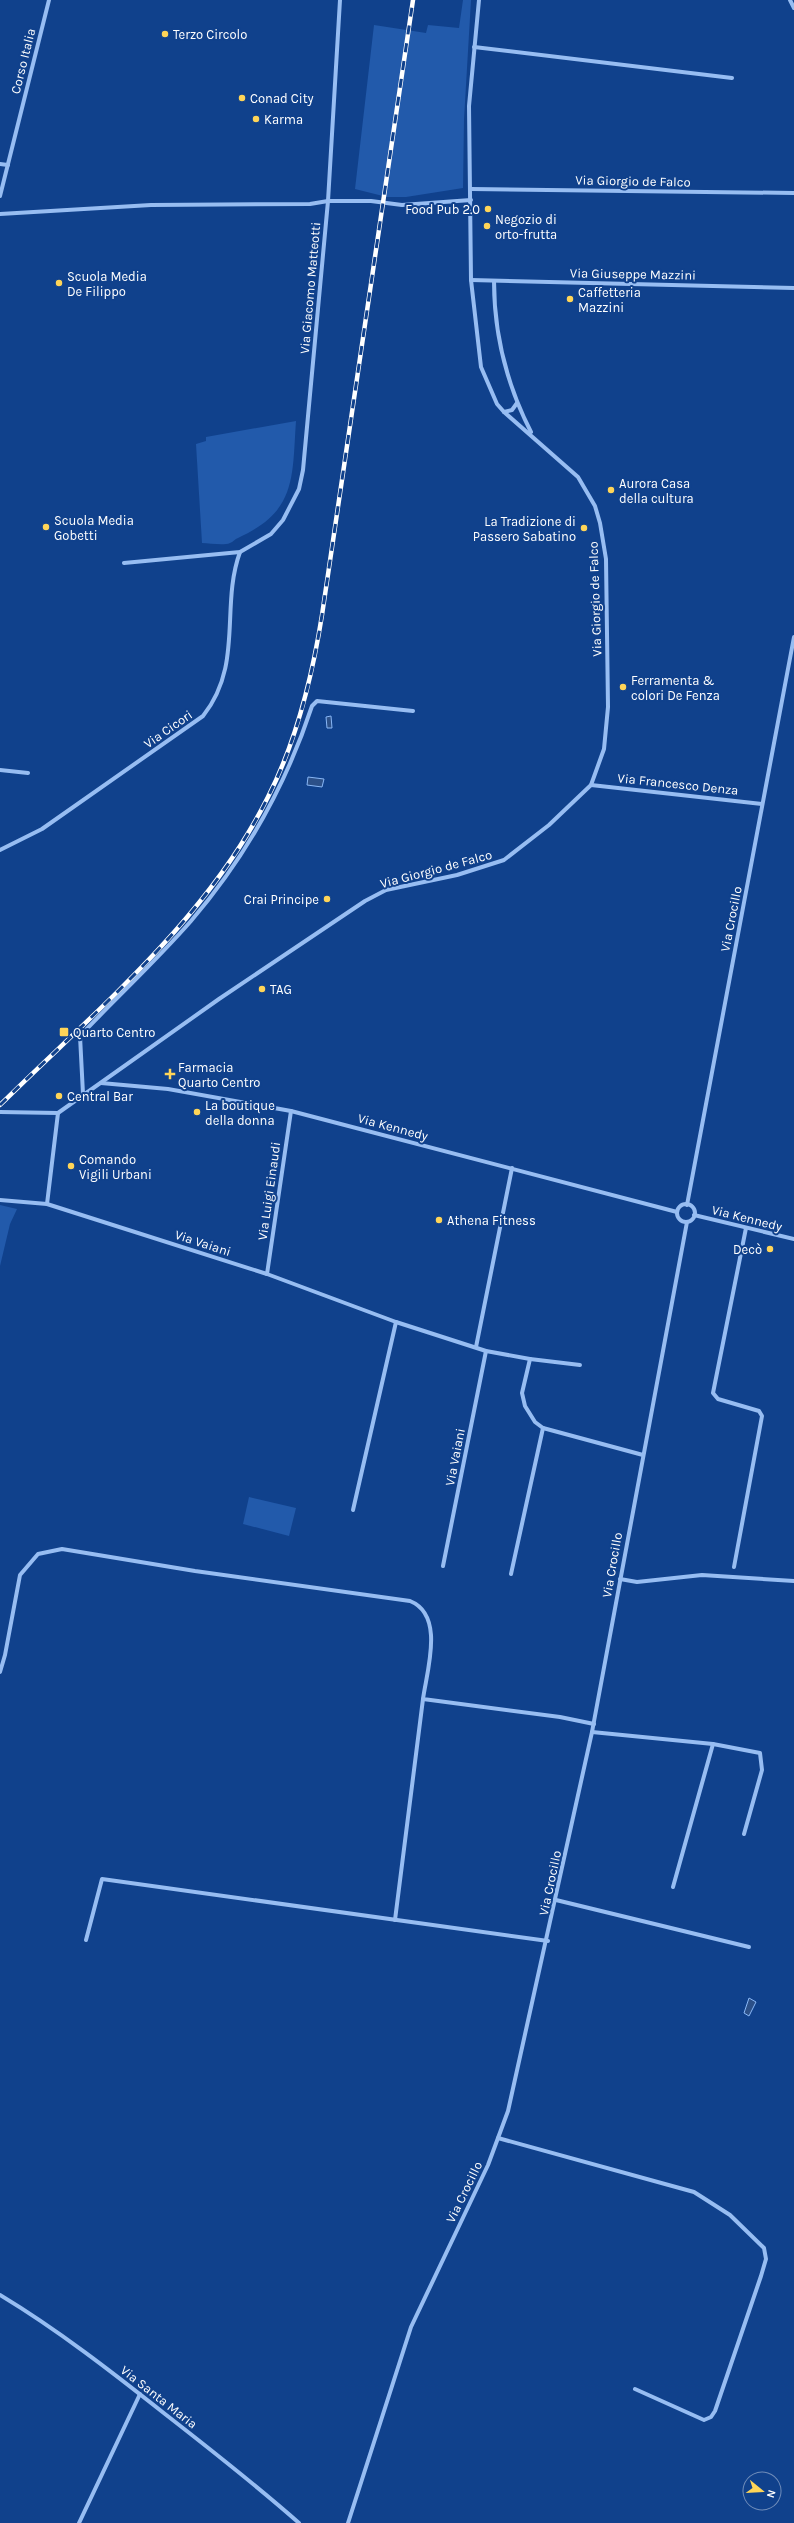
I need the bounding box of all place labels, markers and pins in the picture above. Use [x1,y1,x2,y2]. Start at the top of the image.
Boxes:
place label: Terzo Circolo [173,27,247,42]
marker: Terzo Circolo [160,29,170,39]
place label: Conad City [250,91,314,106]
marker: Conad City [237,93,247,103]
place label: Karma [264,112,303,127]
marker: Karma [251,114,261,124]
place label: Food Pub 2.0 [405,202,480,217]
marker: Food Pub 2.0 [483,204,493,214]
place label: Negozio di orto-frutta [495,212,557,242]
marker: Negozio di orto-frutta [482,221,492,231]
place label: Scuola Media De Filippo [67,269,147,299]
marker: Scuola Media De Filippo [54,278,64,288]
place label: Caffetteria Mazzini [578,285,641,315]
marker: Caffetteria Mazzini [565,294,575,304]
place label: Aurora Casa della cultura [619,476,694,506]
marker: Aurora Casa della cultura [606,485,616,495]
place label: Scuola Media Gobetti [54,513,134,543]
place label: La Tradizione di Passero Sabatino [473,514,576,544]
marker: Scuola Media Gobetti [41,522,51,532]
marker: La Tradizione di Passero Sabatino [579,523,589,533]
place label: Ferramenta & colori De Fenza [631,673,720,703]
marker: Ferramenta & colori De Fenza [618,682,628,692]
place label: Crai Principe [244,892,319,907]
marker: Crai Principe [322,894,332,904]
place label: TAG [270,982,292,997]
marker: TAG [257,984,267,994]
place label: Quarto Centro [73,1025,155,1040]
marker: Quarto Centro [58,1026,70,1038]
place label: Farmacia Quarto Centro [178,1060,260,1090]
marker: Farmacia Quarto Centro [165,1069,175,1079]
place label: Central Bar [67,1089,133,1104]
marker: Central Bar [54,1091,64,1101]
place label: La boutique della donna [205,1098,275,1128]
marker: La boutique della donna [192,1107,202,1117]
place label: Comando Vigili Urbani [79,1152,152,1182]
marker: Comando Vigili Urbani [66,1161,76,1171]
place label: Athena Fitness [447,1213,536,1228]
marker: Athena Fitness [434,1215,444,1225]
place label: Decò [733,1242,762,1257]
marker: Decò [765,1244,775,1254]

